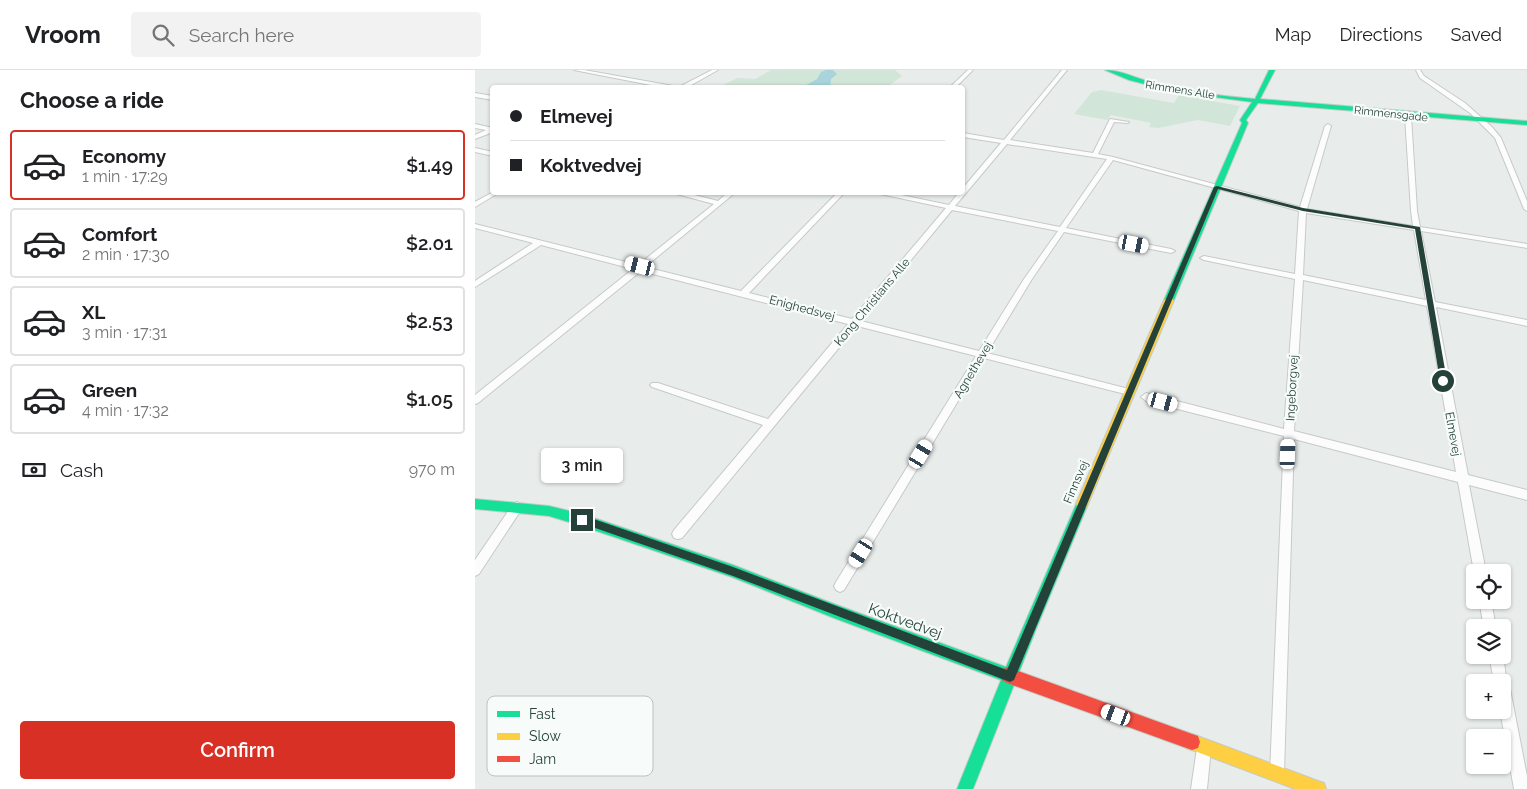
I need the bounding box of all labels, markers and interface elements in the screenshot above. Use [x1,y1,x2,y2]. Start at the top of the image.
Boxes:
search box [131,12,481,57]
text: Vroom [25,20,101,49]
icon: search [149,21,177,49]
text: Search here [189,24,294,46]
text: Map [1275,24,1311,45]
text: Directions [1339,24,1423,45]
text: Saved [1451,24,1502,45]
street label: Rimmens Alle [1144,78,1216,102]
text: Choose a ride [20,87,164,113]
street label: Rimmensgade [1354,104,1429,124]
text: Elmevej [540,105,613,127]
icon: car [22,143,67,188]
text: Economy [82,145,166,167]
text: $1.49 [406,154,453,176]
text: Koktvedvej [540,154,642,176]
text: 1 min · 17:29 [82,167,168,186]
icon: car [22,221,67,266]
text: Comfort [82,223,157,245]
text: $2.01 [406,232,453,254]
car [1117,234,1150,254]
text: 2 min · 17:30 [82,245,170,264]
car [623,255,656,277]
street label: Kong Christians Alle [831,255,913,349]
street label: Enighedsvej [768,293,836,323]
icon: car [22,299,67,344]
text: XL [82,301,105,323]
text: $2.53 [406,310,453,332]
text: 3 min · 17:31 [82,323,167,342]
street label: Agnethevej [951,339,995,401]
street label: Ingeborgvej [1283,354,1301,422]
route start [1432,370,1454,392]
icon: car [22,377,67,422]
text: Green [82,379,137,401]
text: $1.05 [406,388,453,410]
car [1146,391,1179,413]
text: 4 min · 17:32 [82,401,169,420]
street label: Elmevej [1442,411,1464,457]
car [906,437,935,471]
car [1279,439,1296,469]
callout: 3 min [541,448,623,482]
icon: cash [20,456,48,484]
text: 3 min [562,456,603,475]
street label: Finnsvej [1061,458,1091,506]
text: Cash [60,459,104,481]
text: 970 m [409,460,455,479]
route end [571,509,593,531]
car [846,536,875,570]
map controls [1466,564,1511,774]
button: locate [1466,564,1511,609]
street label: Koktvedvej [866,599,944,643]
button: layers [1466,619,1511,664]
button: + [1466,674,1511,719]
legend [487,696,653,776]
car [1099,703,1132,727]
text: Fast [529,706,556,722]
button: Confirm [20,721,455,779]
text: Slow [529,728,561,744]
button: − [1466,729,1511,774]
text: Jam [529,751,556,767]

